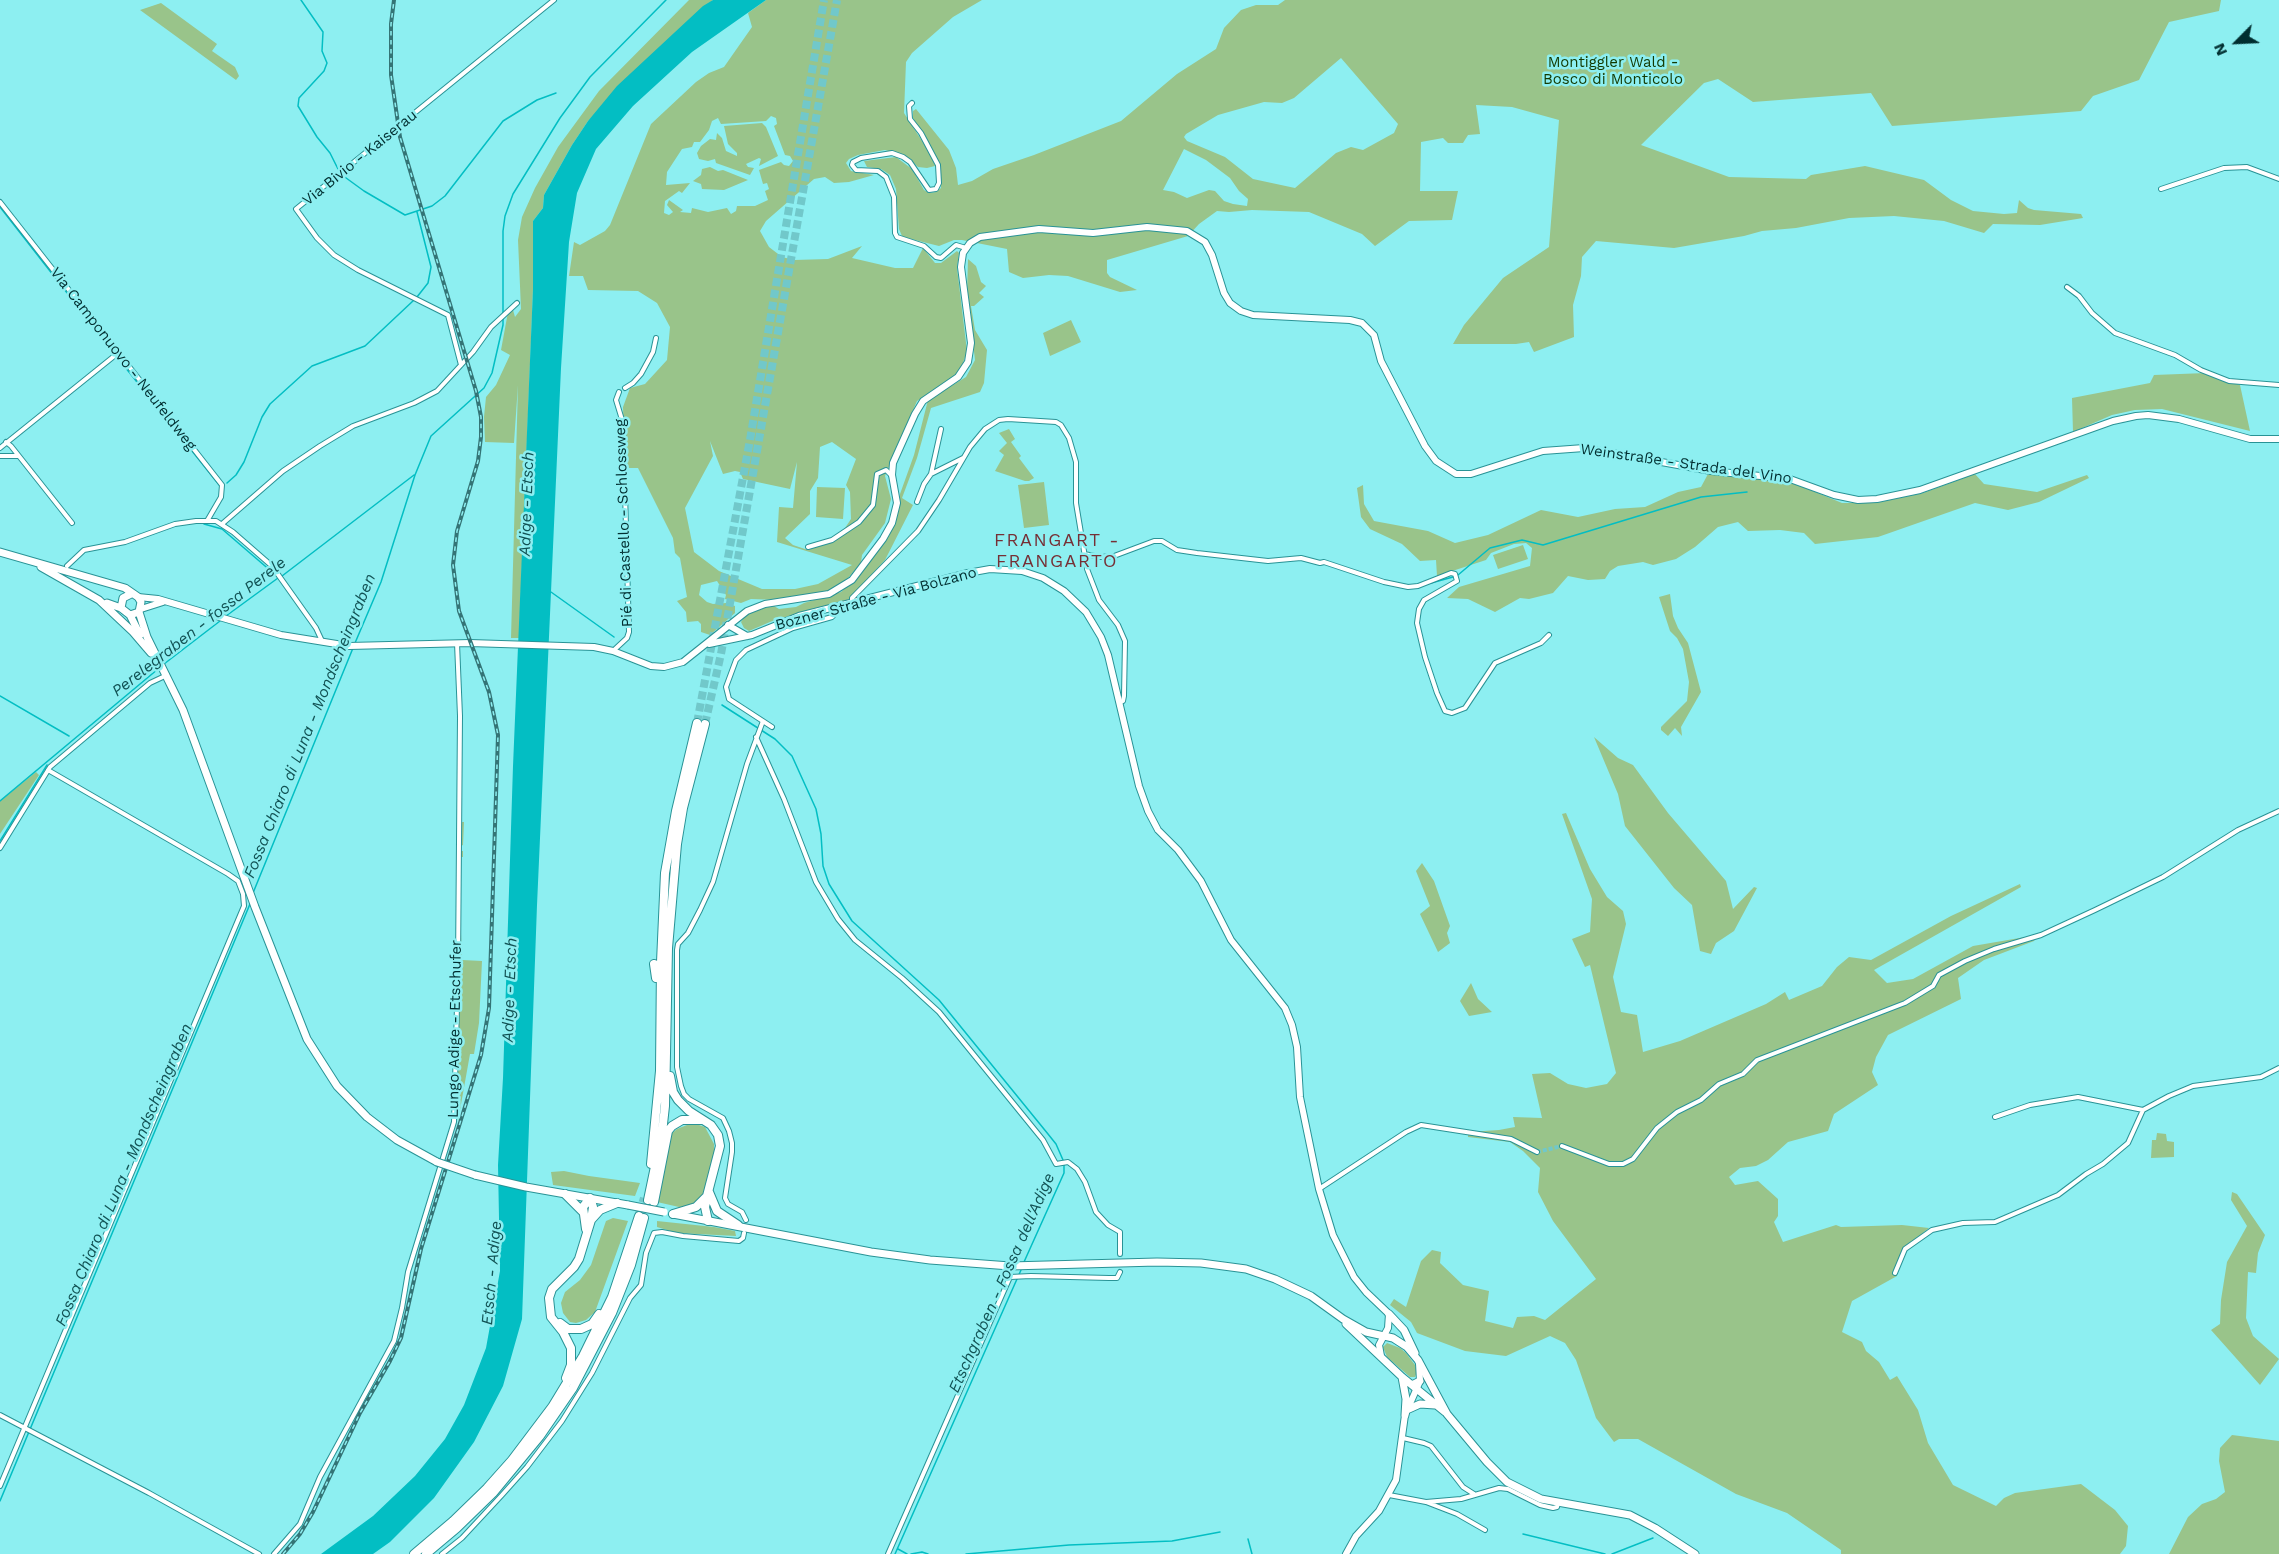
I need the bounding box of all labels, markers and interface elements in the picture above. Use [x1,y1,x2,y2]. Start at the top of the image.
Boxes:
north arrow [2207,12,2267,72]
text: N [2209,40,2231,59]
park label: Montiggler Wald - Bosco di Monticolo [1543,54,1683,89]
street label: Via Bivio - Kaiserau [299,106,421,210]
street label: Via Camponuovo - Neufeldweg [46,264,200,454]
street label: Pié di Castello - Schlossweg [611,419,637,627]
street label: Weinstraße - Strada del Vino [1579,440,1793,488]
water label: Adige - Etsch [516,452,538,556]
district label: FRANGART - FRANGARTO [994,530,1120,572]
water label: Perelegraben - fossa Perele [108,553,290,701]
street label: Bozner Straße - Via Bolzano [773,563,979,635]
water label: Fossa Chiaro di Luna - Mondscheingraben [240,571,380,881]
water label: Adige - Etsch [499,938,521,1042]
street label: Lungo Adige - Etschufer [444,940,466,1118]
water label: Fossa Chiaro di Luna - Mondscheingraben [51,1021,197,1329]
water label: Etschgraben - Fossa dell'Adige [945,1170,1059,1396]
water label: Etsch - Adige [478,1220,506,1326]

